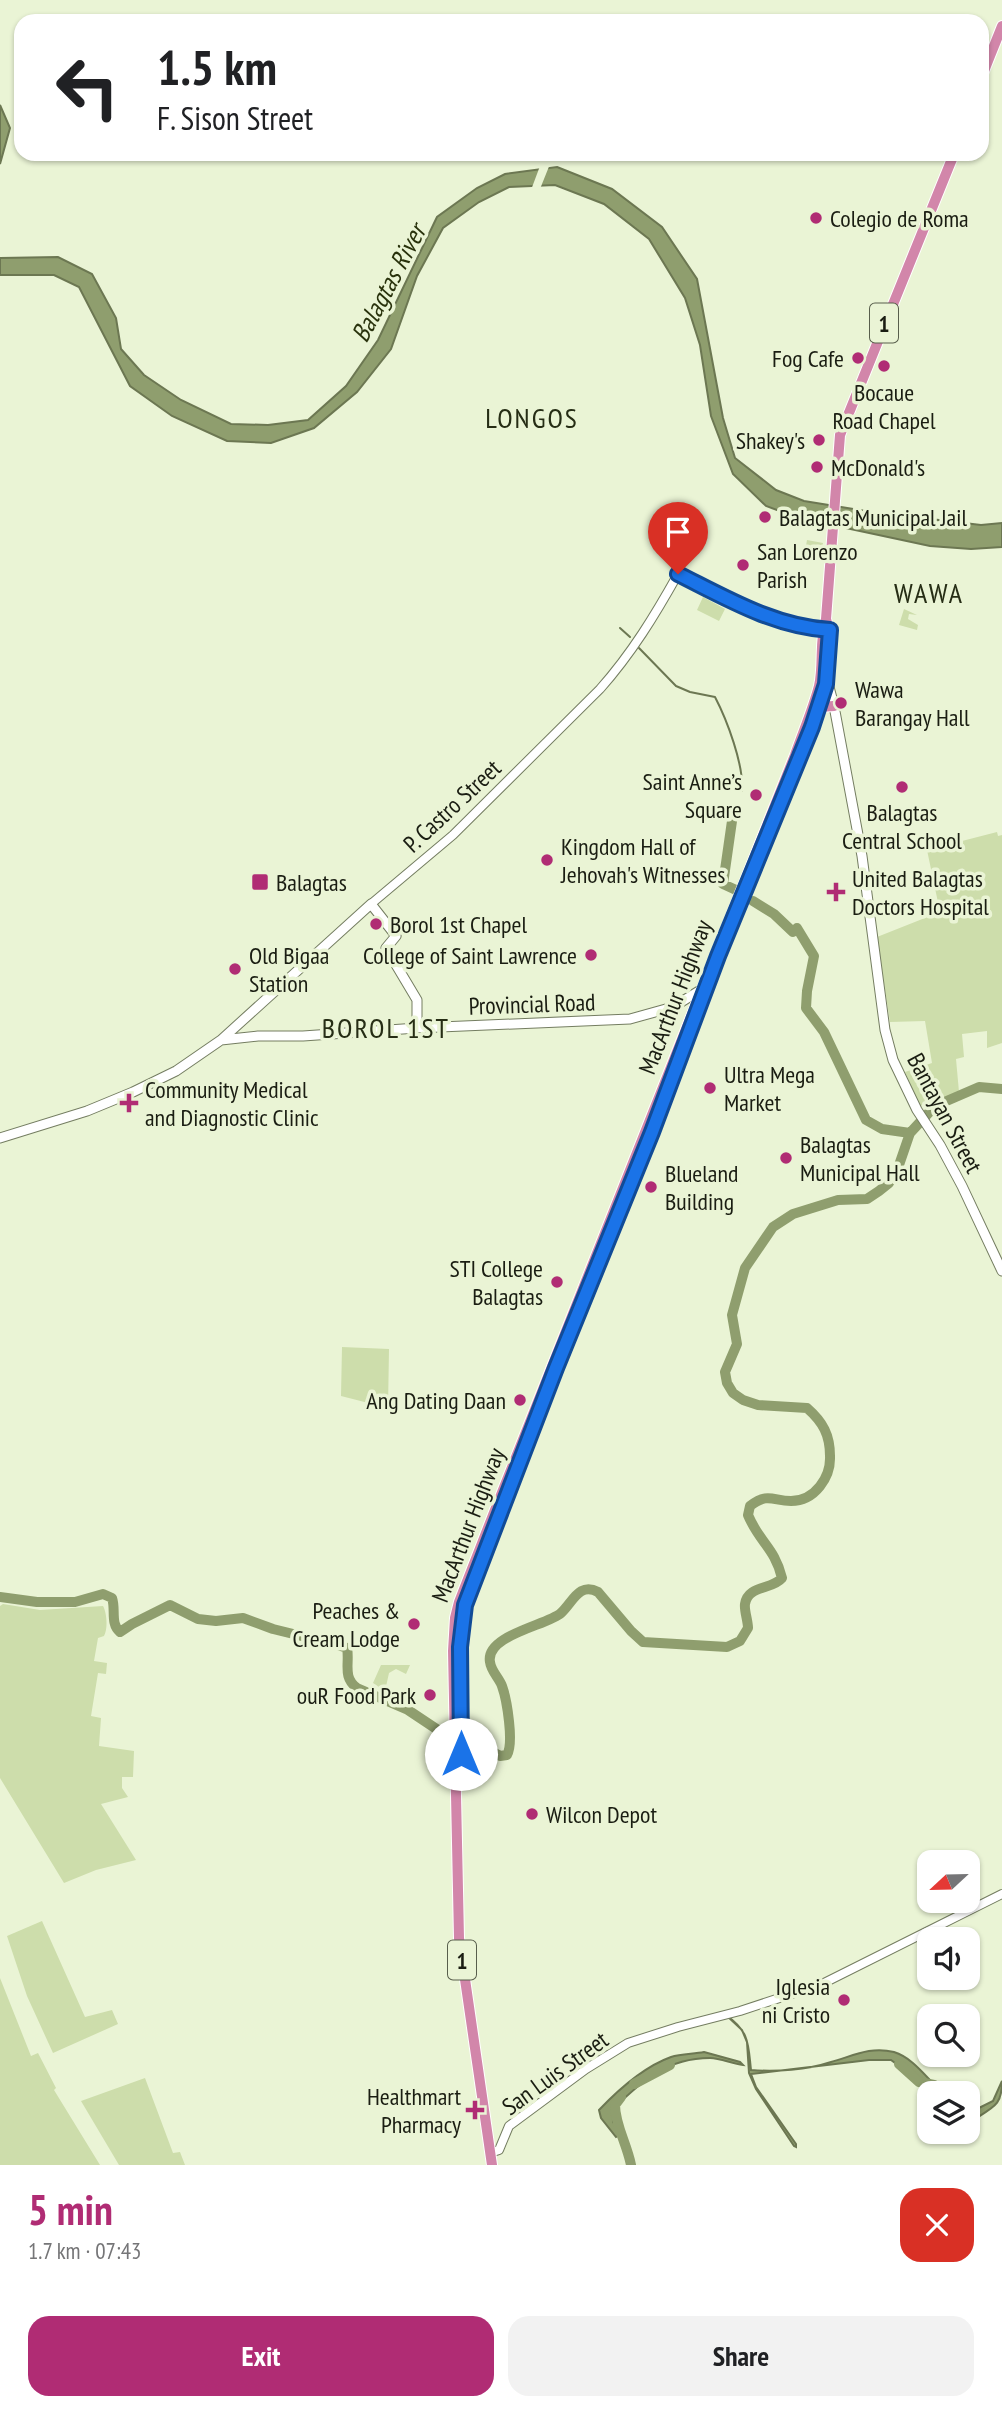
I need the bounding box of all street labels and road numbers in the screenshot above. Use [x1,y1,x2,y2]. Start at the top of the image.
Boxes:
road number: 1 [870,304,898,342]
street label: P. Castro Street [397,753,508,859]
street label: MacArthur Highway [631,915,719,1079]
street label: Provincial Road [468,986,596,1022]
street label: Bantayan Street [900,1048,990,1179]
street label: MacArthur Highway [424,1443,512,1607]
road number: 1 [448,1940,476,1980]
street label: San Luis Street [496,2024,614,2122]

